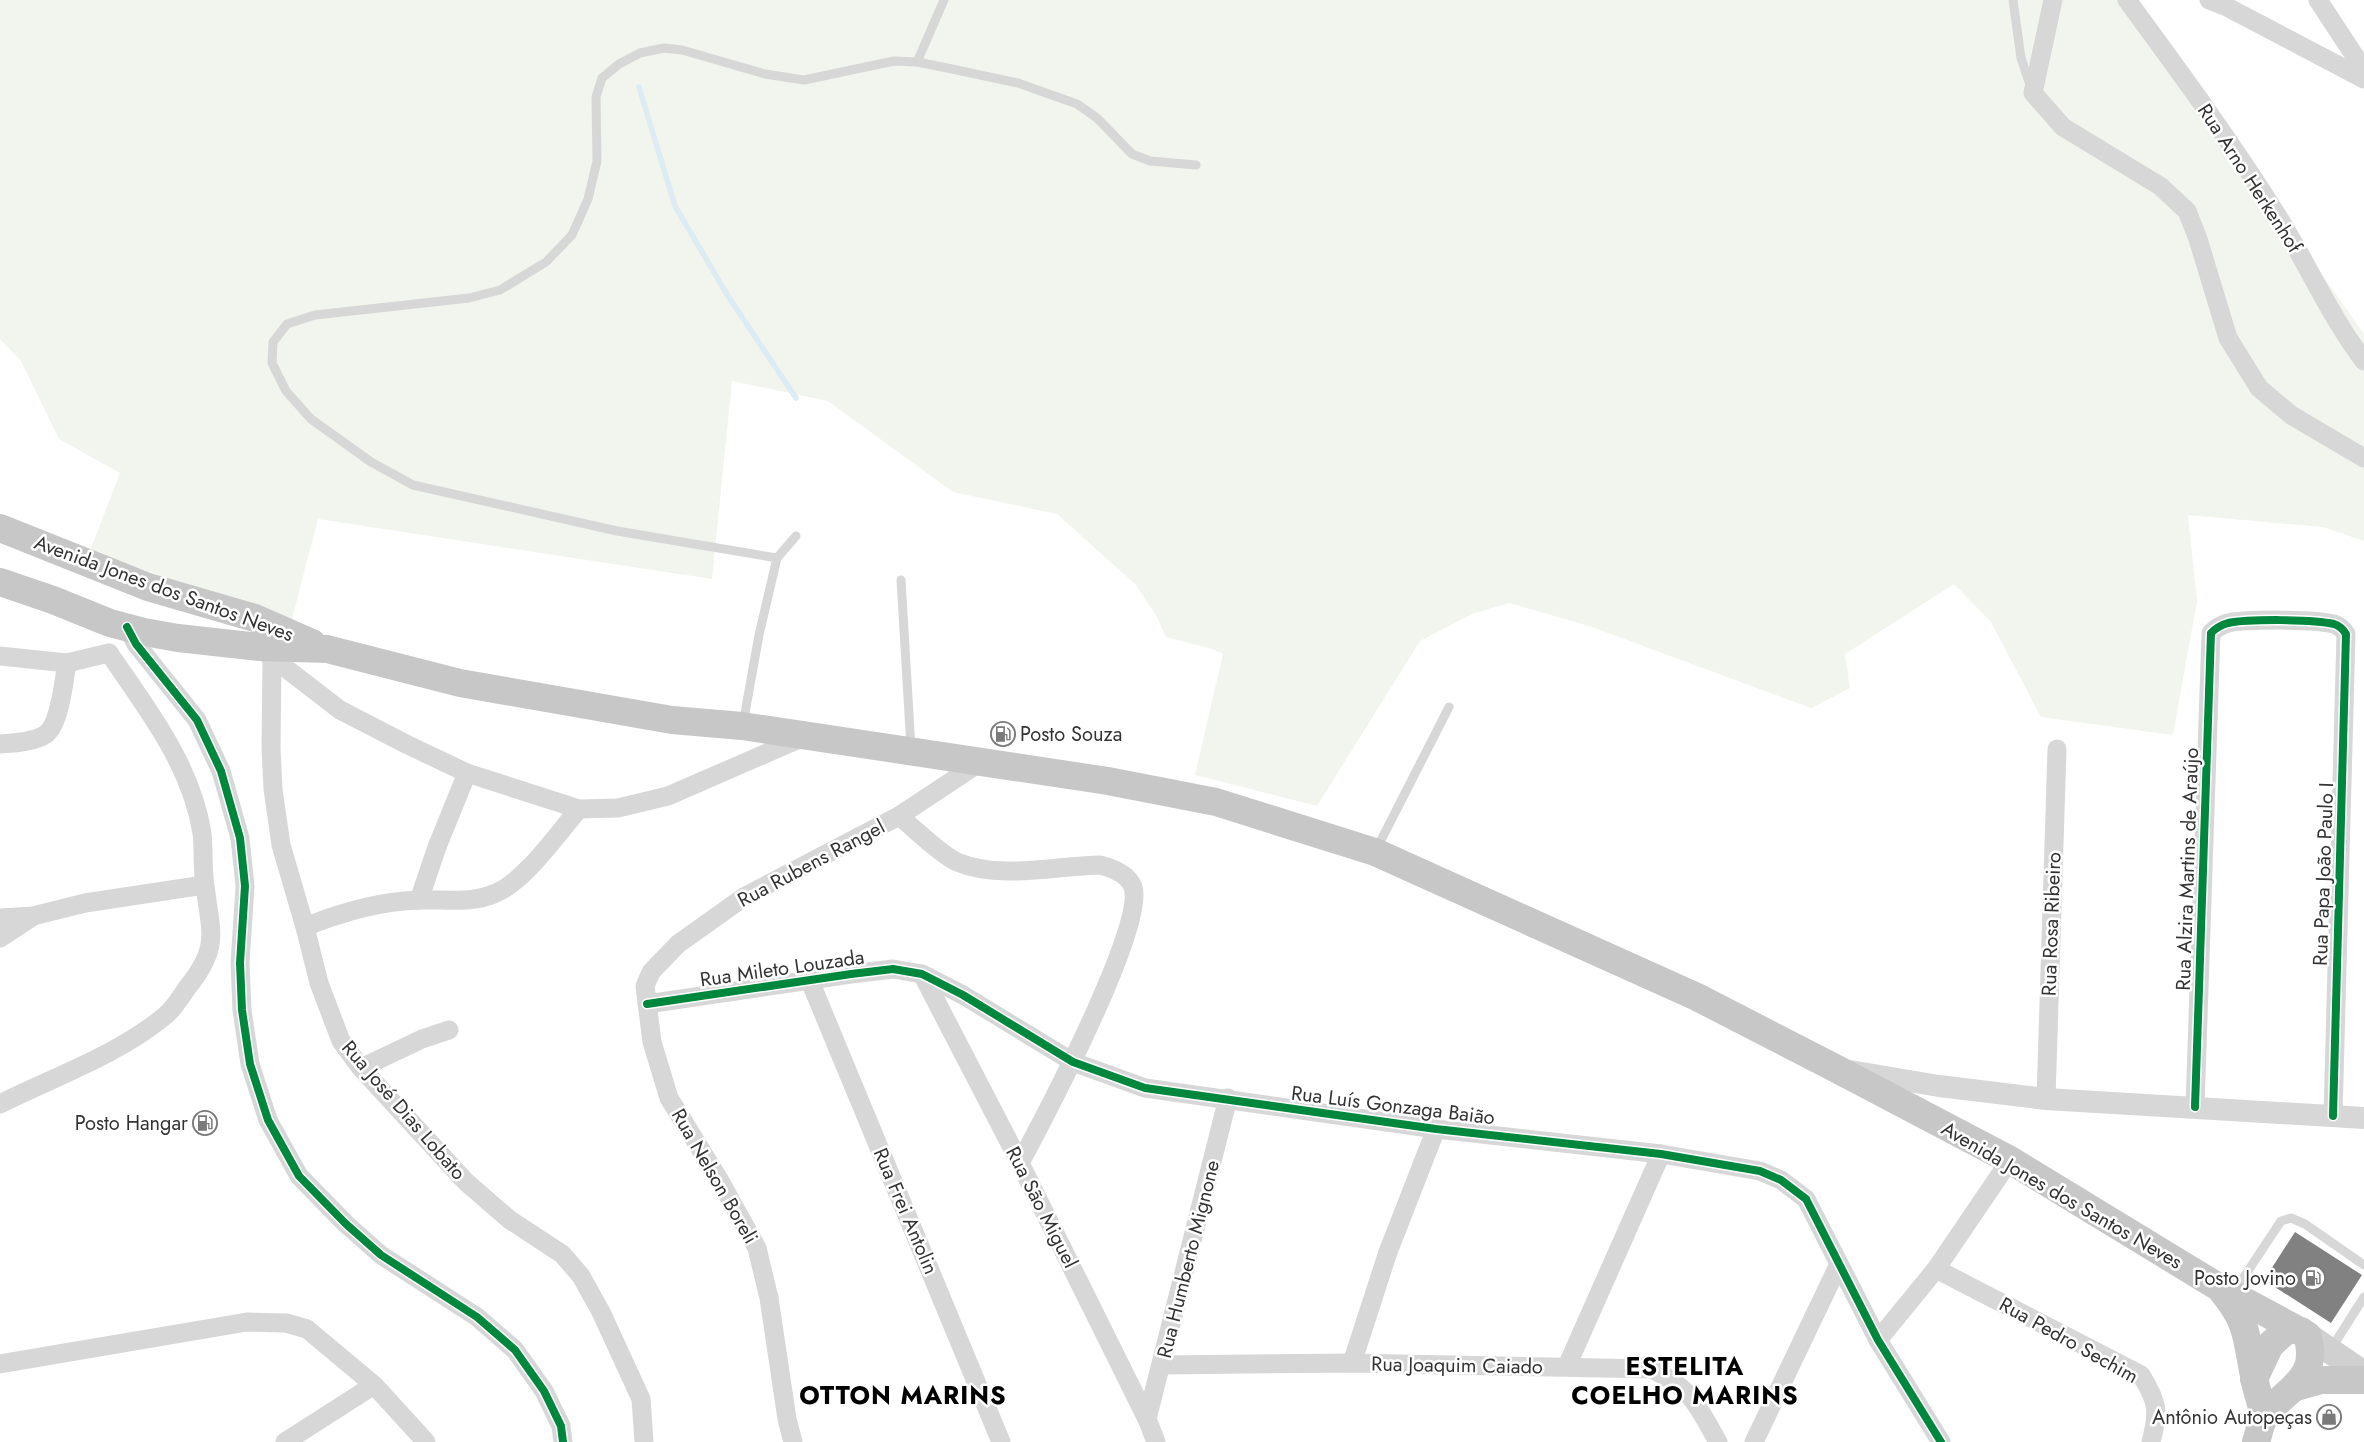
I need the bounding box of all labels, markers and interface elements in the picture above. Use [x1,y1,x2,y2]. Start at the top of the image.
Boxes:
street label: Rua Arno Herkenhof [2190,98,2309,260]
street label: Avenida Jones dos Santos Neves [30,528,297,649]
place label: Posto Souza [1020,720,1122,749]
fuel station icon: Posto Souza [990,721,1016,747]
street label: Rua Alzira Martins de Araújo [2169,747,2206,991]
street label: Rua Papa João Paulo I [2306,782,2341,966]
street label: Rua Rubens Rangel [733,812,890,914]
street label: Rua Rosa Ribeiro [2034,852,2069,996]
street label: Rua Mileto Louzada [698,943,866,994]
street label: Rua José Dias Lobato [335,1034,473,1187]
street label: Rua Luís Gonzaga Baião [1289,1079,1497,1132]
street label: Rua Nelson Boreli [664,1103,765,1249]
place label: Posto Hangar [75,1109,188,1138]
fuel station icon: Posto Hangar [192,1110,218,1136]
street label: Avenida Jones dos Santos Neves [1936,1114,2188,1276]
street label: Rua São Miguel [998,1141,1085,1273]
street label: Rua Frei Antolin [866,1144,945,1279]
street label: Rua Humberto Mignone [1150,1157,1227,1361]
place label: Posto Jovino [2194,1264,2296,1293]
fuel station icon: Posto Jovino [2300,1265,2326,1291]
street label: Rua Pedro Sechim [1994,1290,2144,1391]
district label: ESTELITA COELHO MARINS [1571,1348,1799,1413]
street label: Rua Joaquim Caiado [1371,1350,1543,1381]
district label: OTTON MARINS [799,1377,1007,1413]
place label: Antônio Autopeças [2152,1403,2312,1432]
shop icon: Antônio Autopeças [2316,1404,2342,1430]

